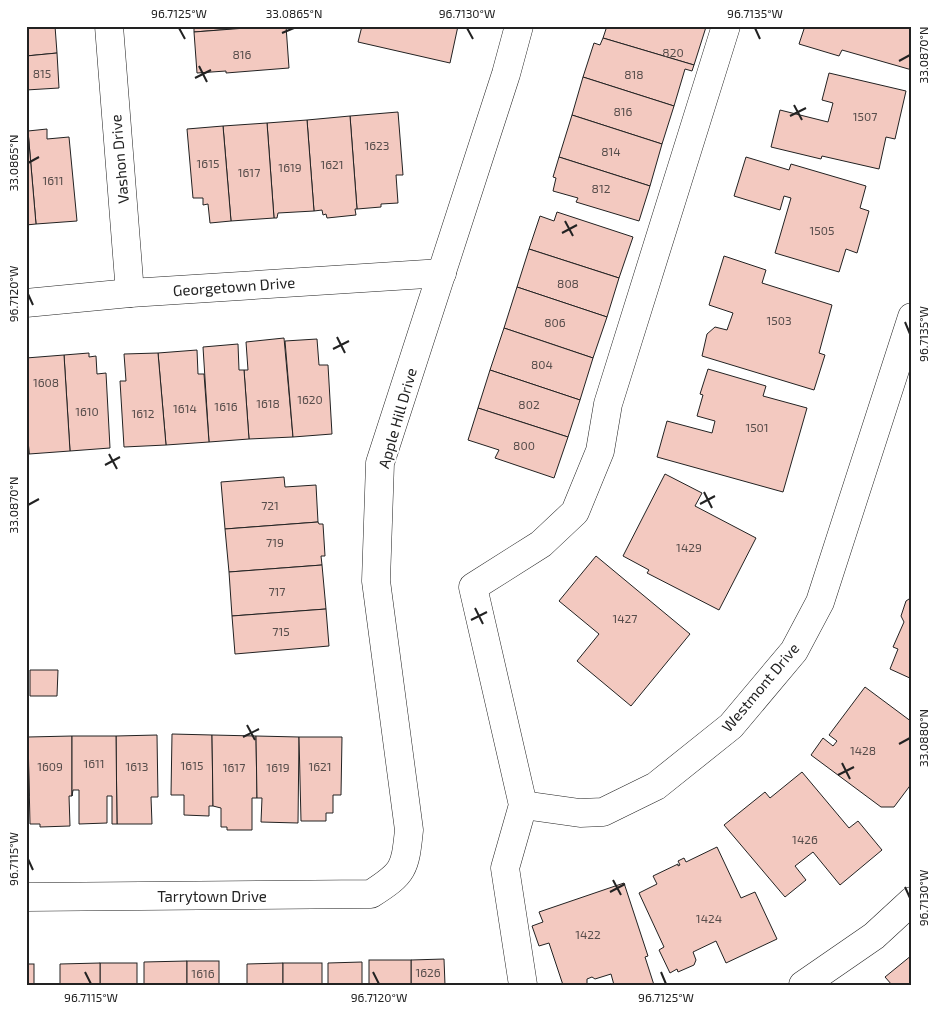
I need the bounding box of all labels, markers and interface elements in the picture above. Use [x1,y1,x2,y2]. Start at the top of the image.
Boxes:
text: 96.7125°W [151,6,207,20]
text: 33.0865°N [266,6,322,20]
text: 96.7130°W [439,6,495,20]
text: 96.7135°W [727,6,783,20]
text: 33.0870°N [916,27,930,83]
house number: 820 [662,45,684,59]
house number: 816 [233,47,252,61]
house number: 815 [33,66,51,80]
house number: 818 [624,67,644,81]
house number: 816 [614,104,633,118]
house number: 1507 [853,109,877,123]
street label: Vashon Drive [106,114,132,204]
text: 33.0865°N [6,135,20,191]
house number: 1623 [364,138,390,152]
house number: 814 [601,144,621,158]
house number: 1615 [197,156,219,170]
house number: 1621 [320,157,344,171]
house number: 1619 [278,160,302,174]
house number: 1617 [238,165,260,179]
house number: 1611 [42,173,64,187]
house number: 812 [592,181,611,195]
house number: 1505 [810,223,834,237]
text: 96.7120°W [6,266,20,322]
street label: Georgetown Drive [172,273,296,299]
house number: 808 [557,276,579,290]
text: 96.7135°W [916,306,930,362]
house number: 1503 [766,313,792,327]
house number: 806 [544,315,566,329]
house number: 804 [531,357,553,371]
street label: Apple Hill Drive [374,366,420,470]
house number: 1608 [33,375,59,389]
house number: 1620 [297,392,323,406]
house number: 1618 [256,396,280,410]
house number: 802 [518,397,540,411]
house number: 1616 [214,399,238,413]
house number: 1614 [173,401,197,415]
house number: 1610 [75,404,99,418]
house number: 1612 [131,406,155,420]
house number: 1501 [745,420,769,434]
house number: 800 [513,438,535,452]
text: 33.0870°N [6,477,20,533]
house number: 721 [261,498,279,512]
house number: 719 [266,535,284,549]
house number: 1429 [676,540,702,554]
house number: 717 [268,584,286,598]
house number: 1427 [612,611,638,625]
house number: 715 [272,624,290,638]
street label: Westmont Drive [718,639,802,735]
text: 33.0880°N [916,709,930,767]
house number: 1428 [850,743,876,757]
house number: 1611 [83,756,105,770]
house number: 1615 [181,758,203,772]
house number: 1609 [37,759,63,773]
house number: 1613 [125,759,149,773]
house number: 1621 [308,759,332,773]
house number: 1617 [223,760,245,774]
house number: 1619 [266,760,290,774]
text: 96.7115°W [6,832,20,886]
house number: 1426 [792,832,818,846]
text: 96.7130°W [916,870,930,926]
street label: Tarrytown Drive [157,887,267,905]
house number: 1424 [696,911,722,925]
house number: 1422 [575,927,601,941]
house number: 1626 [415,965,441,979]
house number: 1616 [191,966,215,980]
text: 96.7115°W [64,990,118,1004]
text: 96.7120°W [351,990,407,1004]
text: 96.7125°W [638,990,694,1004]

